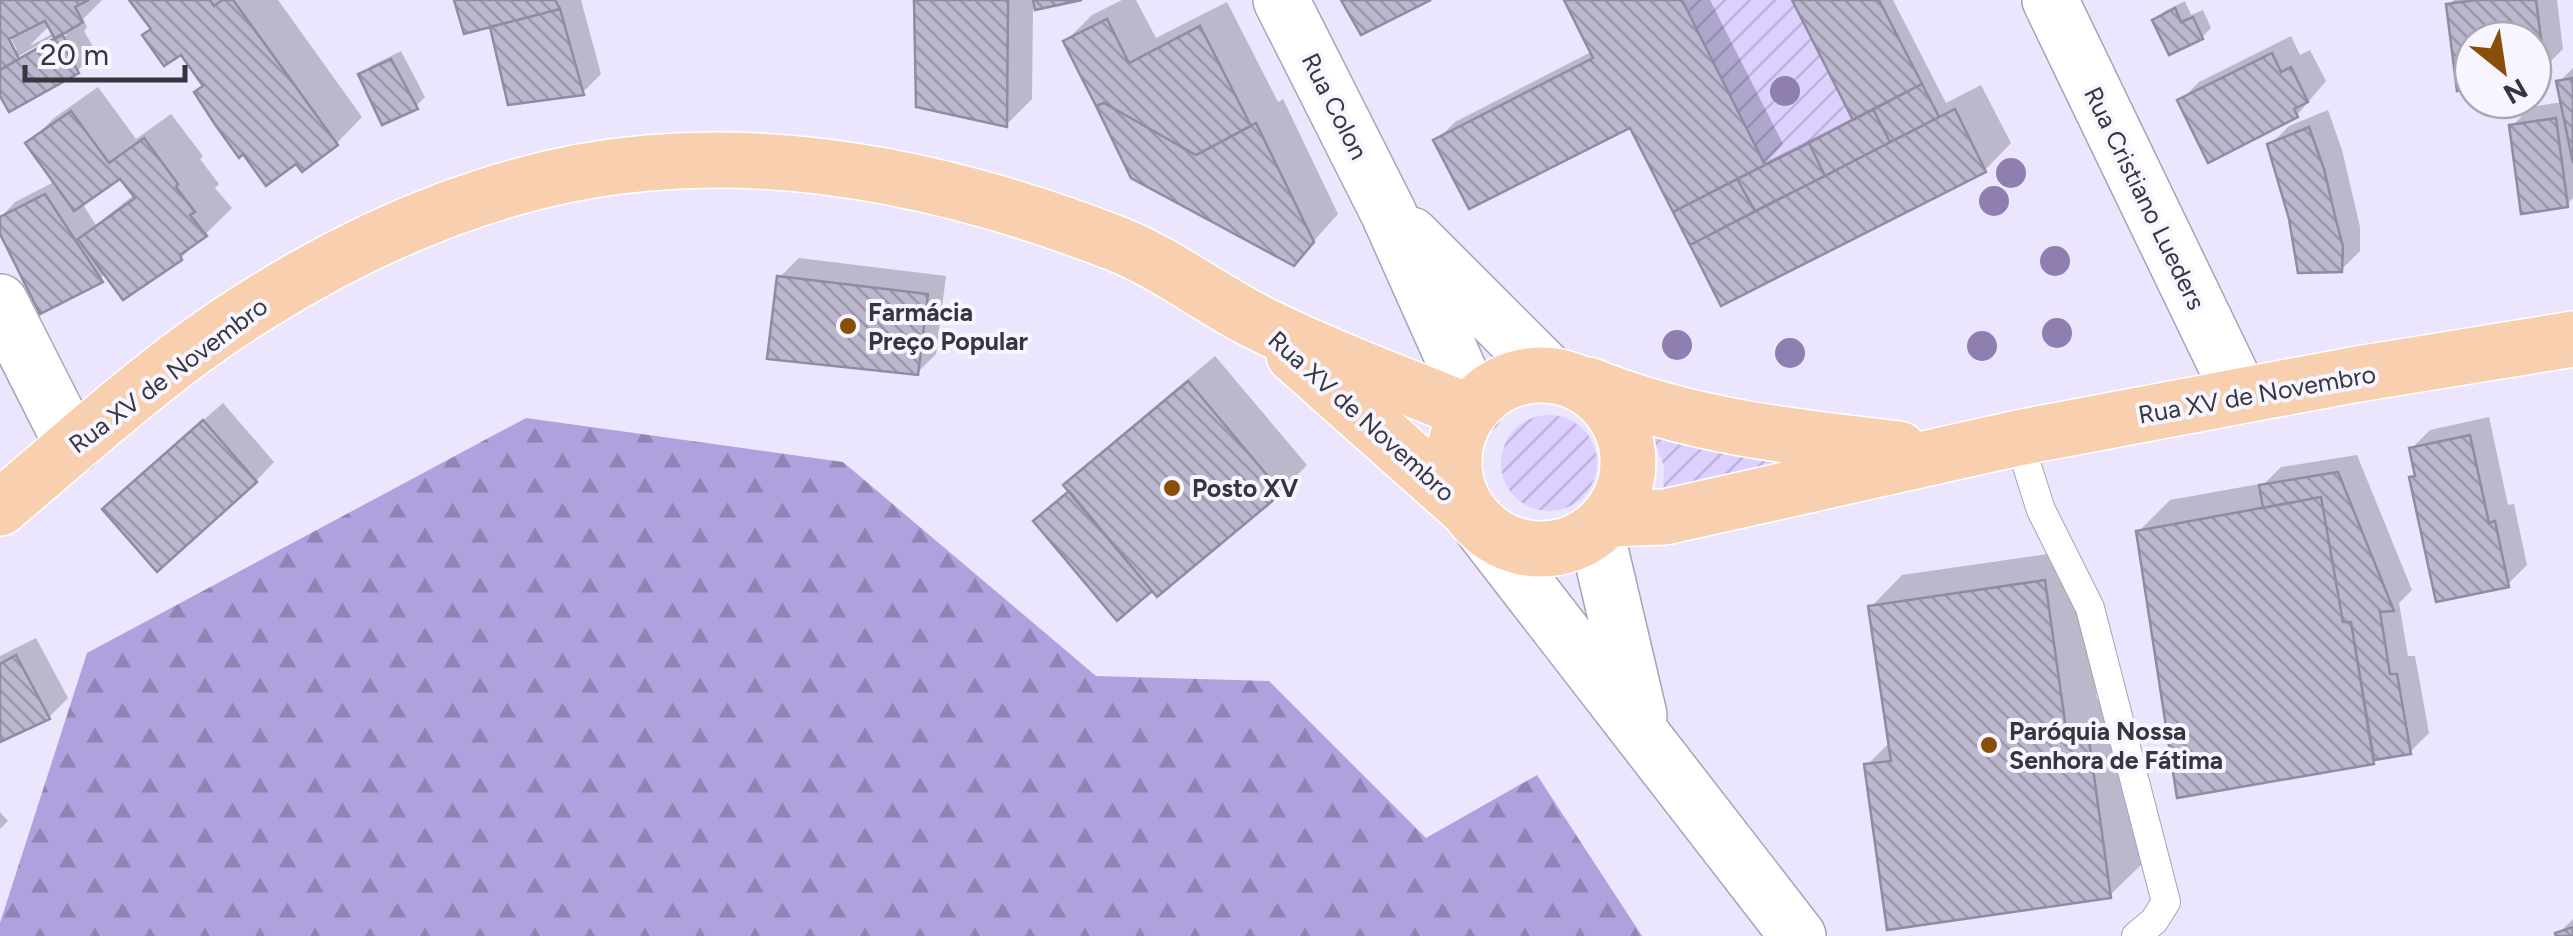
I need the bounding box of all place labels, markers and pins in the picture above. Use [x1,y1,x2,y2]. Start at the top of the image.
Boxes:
place label: Farmácia Preço Popular [868,297,1029,356]
marker: Farmácia Preço Popular [837,315,859,337]
place label: Posto XV [1192,473,1298,503]
marker: Posto XV [1161,477,1183,499]
place label: Paróquia Nossa Senhora de Fátima [2009,716,2223,775]
marker: Paróquia Nossa Senhora de Fátima [1978,734,2000,756]

